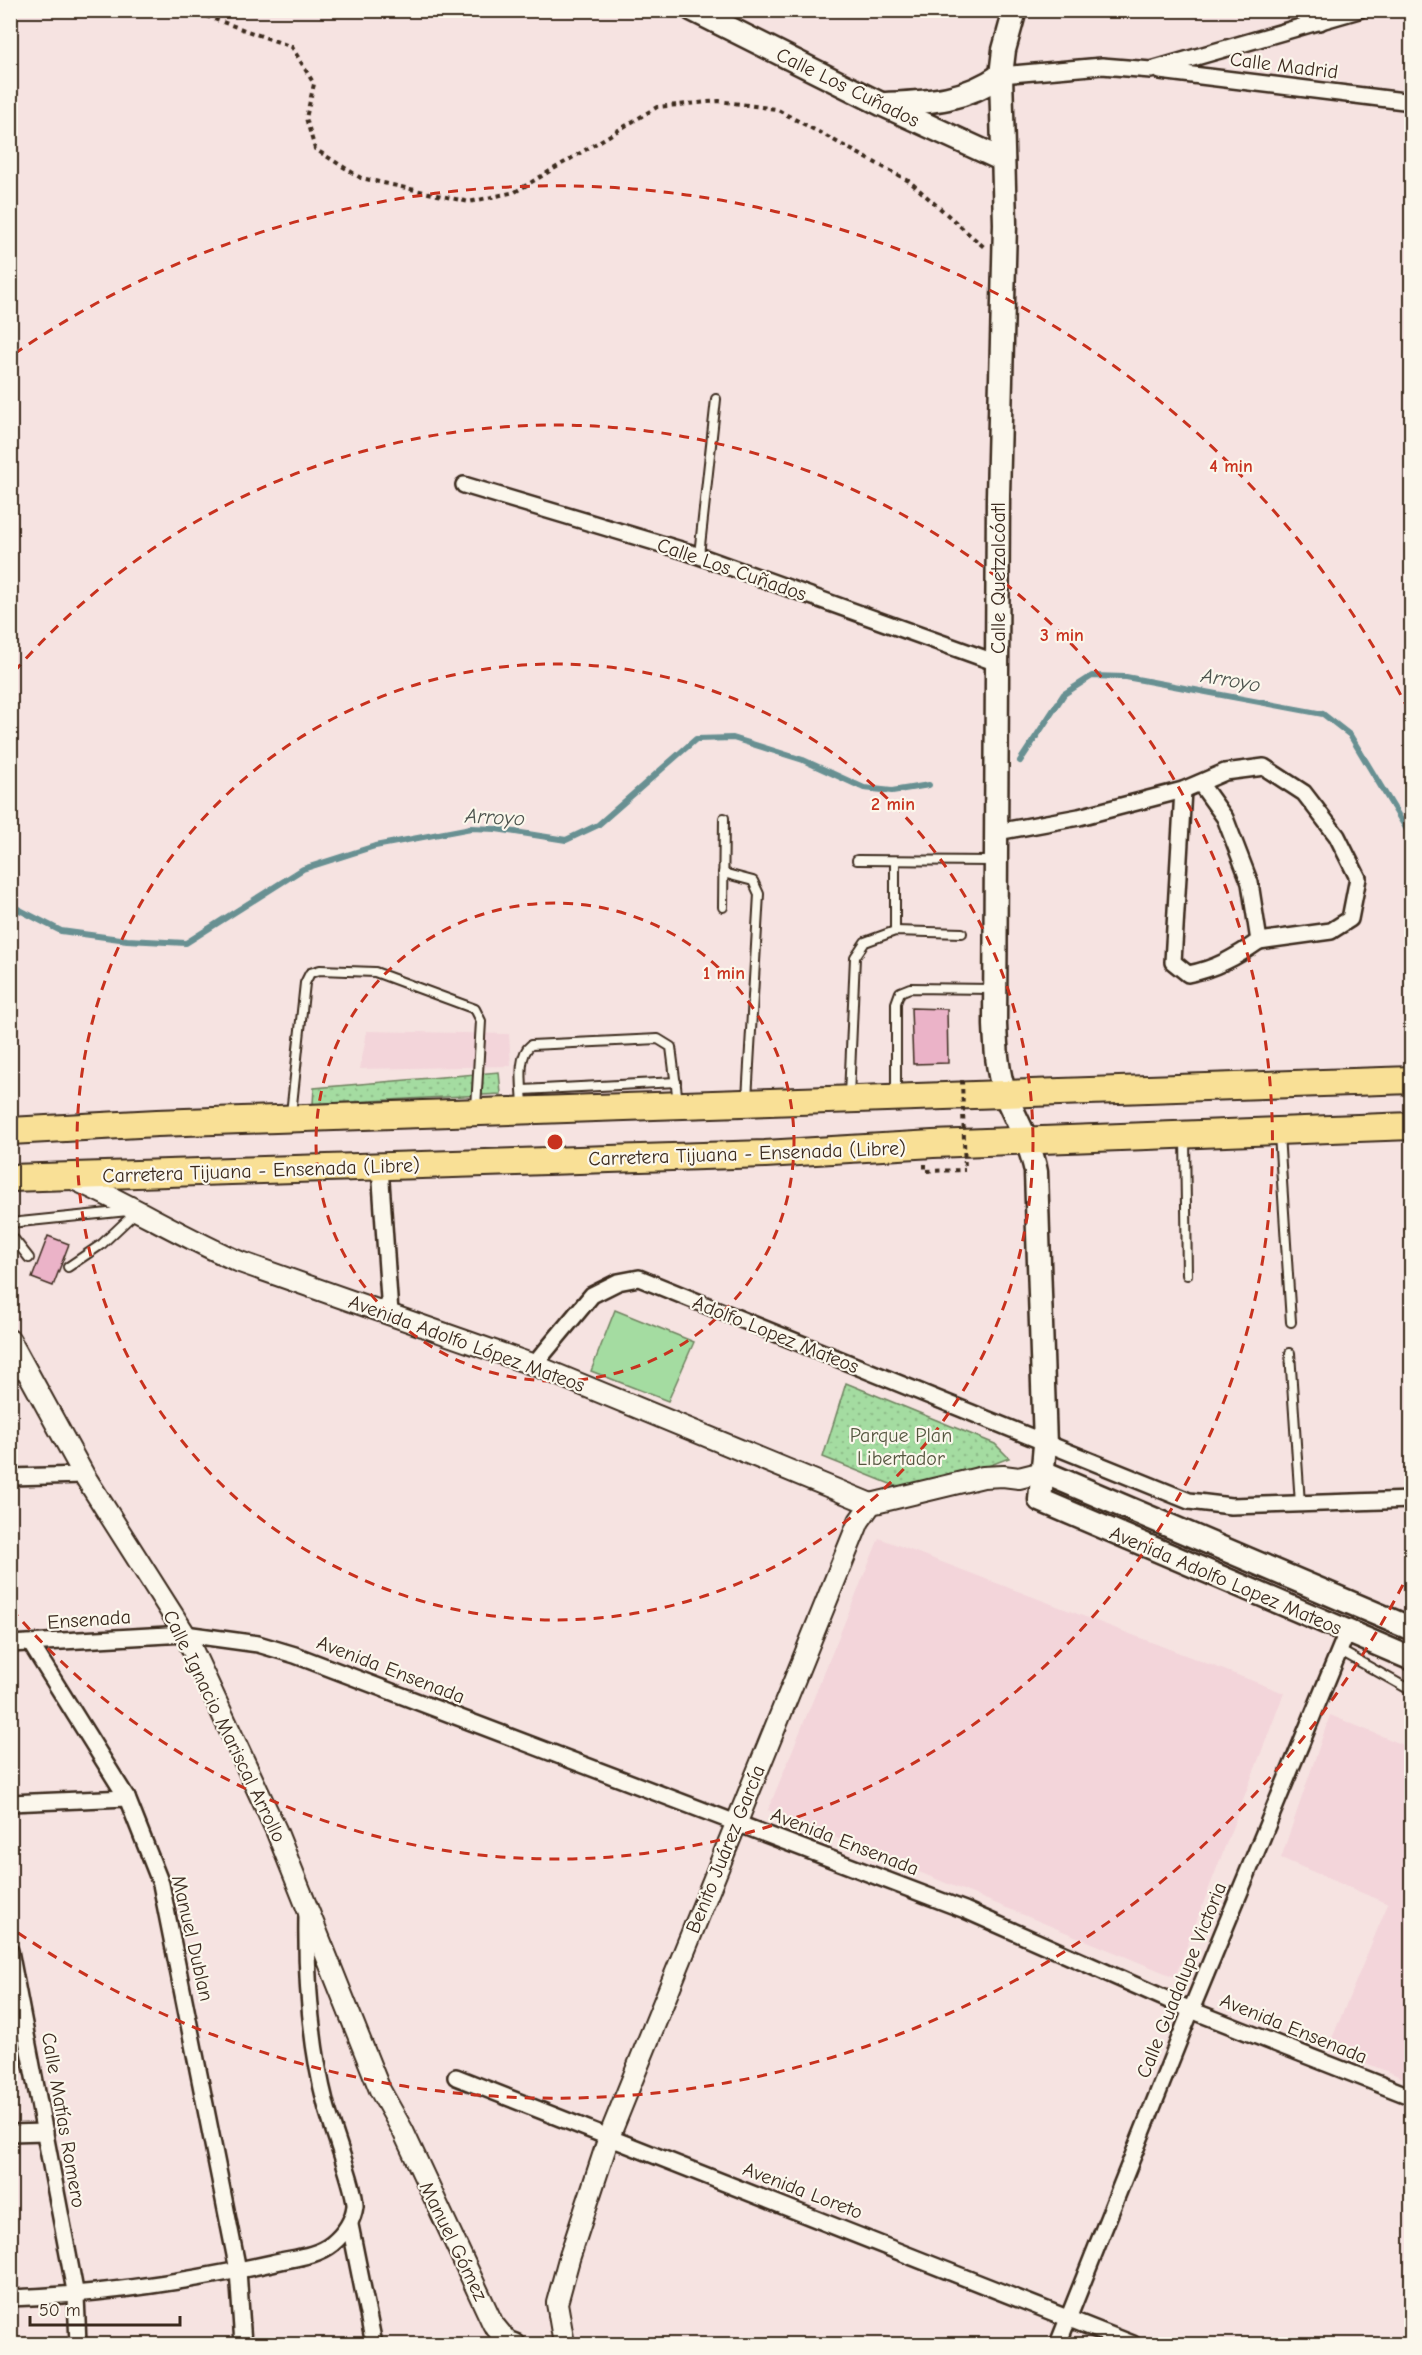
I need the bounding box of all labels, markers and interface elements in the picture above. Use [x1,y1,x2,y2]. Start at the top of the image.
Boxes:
street label: Calle Los Cuñados [772,43,923,132]
street label: Calle Madrid [1229,47,1339,84]
text: 4 min [1209,456,1253,477]
street label: Calle Quetzalcóatl [987,502,1010,654]
street label: Calle Los Cuñados [654,533,810,606]
text: 3 min [1040,625,1084,646]
water label: Arroyo [1198,663,1263,697]
text: 2 min [871,794,915,815]
water label: Arroyo [463,803,526,831]
text: 1 min [703,963,745,984]
centre of rings [545,1132,565,1152]
street label: Carretera Tijuana - Ensenada (Libre) [588,1136,906,1171]
street label: Carretera Tijuana - Ensenada (Libre) [102,1153,420,1188]
street label: Avenida Adolfo López Mateos [346,1290,588,1397]
street label: Adolfo Lopez Mateos [689,1291,862,1378]
park label: Parque Plan Libertador [850,1424,952,1470]
street label: Avenida Adolfo Lopez Mateos [1106,1521,1345,1640]
street label: Ensenada [46,1605,132,1634]
street label: Calle Ignacio Mariscal Arrollo [158,1606,291,1846]
street label: Avenida Ensenada [314,1631,468,1708]
street label: Benito Juárez García [681,1762,770,1937]
street label: Avenida Ensenada [768,1803,922,1880]
street label: Manuel Dublan [167,1873,218,2003]
street label: Calle Guadalupe Victoria [1132,1879,1231,2081]
street label: Avenida Ensenada [1217,1988,1371,2068]
street label: Calle Matías Romero [37,2031,90,2210]
street label: Avenida Loreto [740,2157,866,2224]
street label: Manuel Gómez [415,2178,492,2305]
scale bar [30,2289,180,2327]
text: 50 m [39,2300,81,2321]

